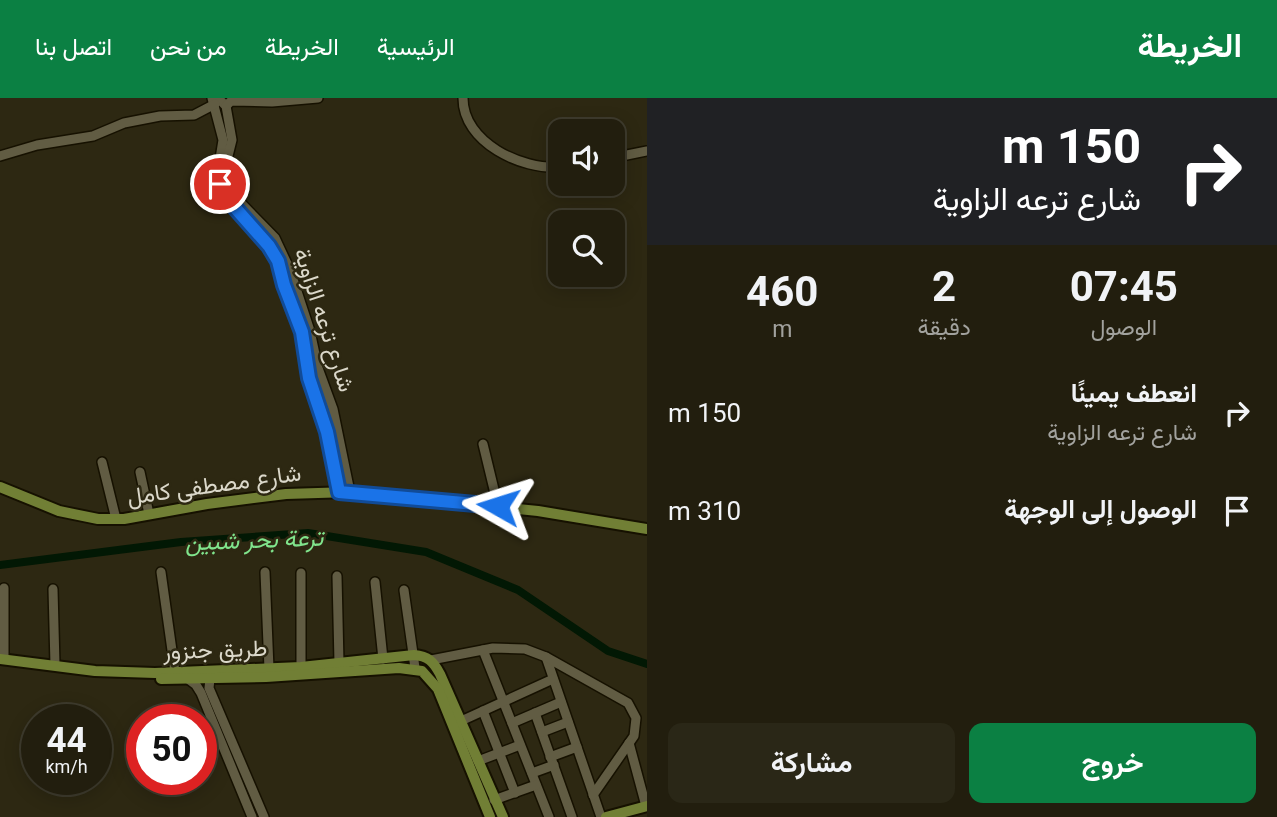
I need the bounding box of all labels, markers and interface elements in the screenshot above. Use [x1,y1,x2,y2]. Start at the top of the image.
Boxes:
text: الخريطة [1138,26,1242,65]
text: اتصل بنا [35,33,112,61]
text: من نحن [150,33,227,61]
text: الخريطة [265,33,339,61]
text: الرئيسية [377,33,454,61]
text: 150 m [1002,118,1141,175]
map controls [548,119,625,287]
button: sound [548,119,625,196]
icon: right [1165,126,1256,217]
pin [190,154,250,214]
icon: arrive [201,165,239,203]
text: شارع ترعه الزاوية [933,180,1141,218]
button: search [548,210,625,287]
street label: شارع ترعه الزاوية [286,245,360,396]
text: 2 [932,262,956,311]
text: 07:45 [1070,262,1178,311]
text: 460 [746,267,818,316]
text: دقيقة [917,314,971,341]
text: الوصول [1091,314,1157,341]
text: m [772,316,792,343]
text: انعطف يمينًا [1071,378,1197,408]
icon: right [1218,394,1256,432]
text: 150 m [668,398,741,428]
text: شارع ترعه الزاوية [1047,419,1197,446]
street label: شارع مصطفى كامل [125,459,303,513]
position arrow [461,469,535,543]
icon: arrive [1218,492,1256,530]
text: الوصول إلى الوجهة [1004,494,1197,524]
text: 310 m [668,496,741,526]
water label: ترعة بحر شبين [184,524,326,557]
street label: طريق جنزور [161,635,268,666]
speed limit sign: 50 [126,704,217,795]
text: 44 [46,720,87,761]
button: مشاركة [668,723,955,803]
button: خروج [969,723,1256,803]
text: km/h [45,756,88,777]

